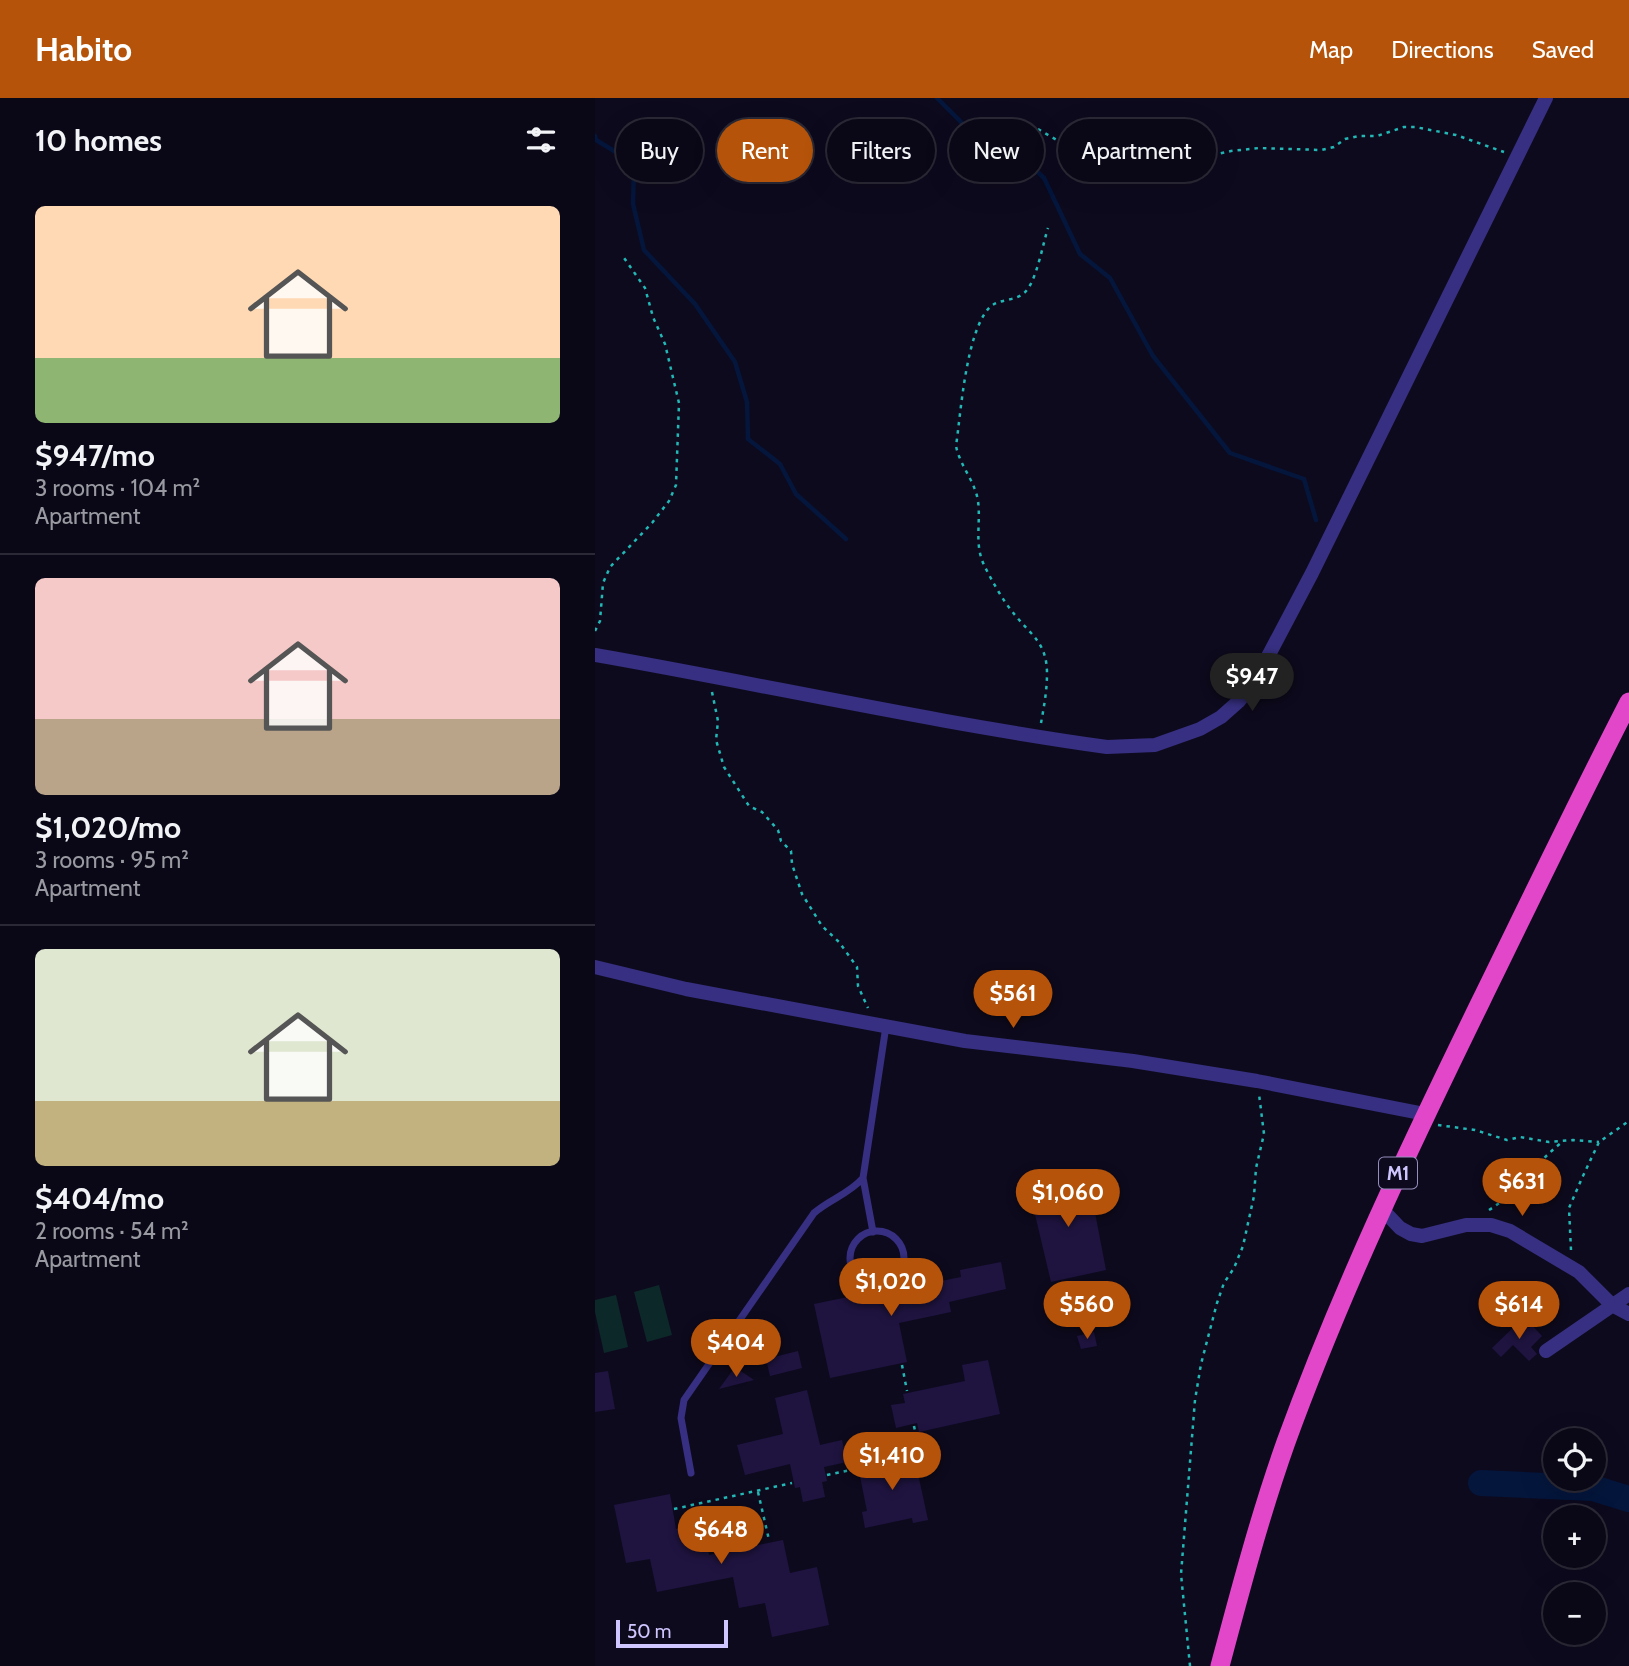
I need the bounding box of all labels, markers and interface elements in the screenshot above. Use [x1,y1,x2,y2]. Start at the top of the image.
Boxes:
text: Habito [35,29,132,69]
text: Map [1309,35,1353,64]
text: Directions [1391,35,1494,64]
text: Saved [1532,35,1594,64]
chip: Buy [616,119,703,182]
chip: Rent [717,119,813,182]
chip: Filters [827,119,935,182]
chip: New [949,119,1044,182]
chip: Apartment [1058,119,1216,182]
icon: filters [522,121,560,159]
text: 10 homes [35,122,162,159]
icon: home [235,251,361,377]
text: $947/mo [35,437,155,474]
text: 3 rooms · 104 m² [35,474,200,502]
text: Apartment [35,502,140,530]
icon: home [235,623,361,749]
pin: $947 [1211,654,1293,713]
text: $947 [1226,662,1278,690]
text: $1,020/mo [35,809,181,846]
text: 3 rooms · 95 m² [35,846,189,874]
text: Apartment [35,874,140,902]
pin: $561 [972,970,1054,1030]
text: $561 [989,979,1037,1007]
icon: home [235,994,361,1120]
road number: M1 [1379,1158,1417,1189]
pin: $631 [1481,1158,1563,1218]
text: $631 [1498,1167,1546,1195]
pin: $1,060 [1011,1170,1125,1229]
text: $1,060 [1032,1178,1104,1206]
text: $404/mo [35,1180,164,1217]
text: 2 rooms · 54 m² [35,1217,189,1245]
text: Apartment [35,1245,140,1273]
pin: $1,020 [834,1258,948,1318]
text: $1,020 [855,1267,927,1295]
pin: $560 [1046,1282,1128,1341]
pin: $614 [1478,1282,1560,1341]
text: $560 [1060,1290,1114,1318]
text: $614 [1494,1290,1544,1318]
pin: $404 [695,1320,777,1379]
text: $404 [707,1328,765,1356]
map controls [1543,1428,1606,1645]
button: locate [1543,1428,1606,1491]
pin: $1,410 [835,1432,949,1492]
text: $1,410 [859,1441,925,1469]
button: + [1543,1505,1606,1568]
pin: $648 [680,1506,762,1566]
text: $648 [694,1515,748,1543]
button: − [1543,1582,1606,1645]
scale bar [616,1617,728,1649]
text: 50 m [627,1620,671,1643]

